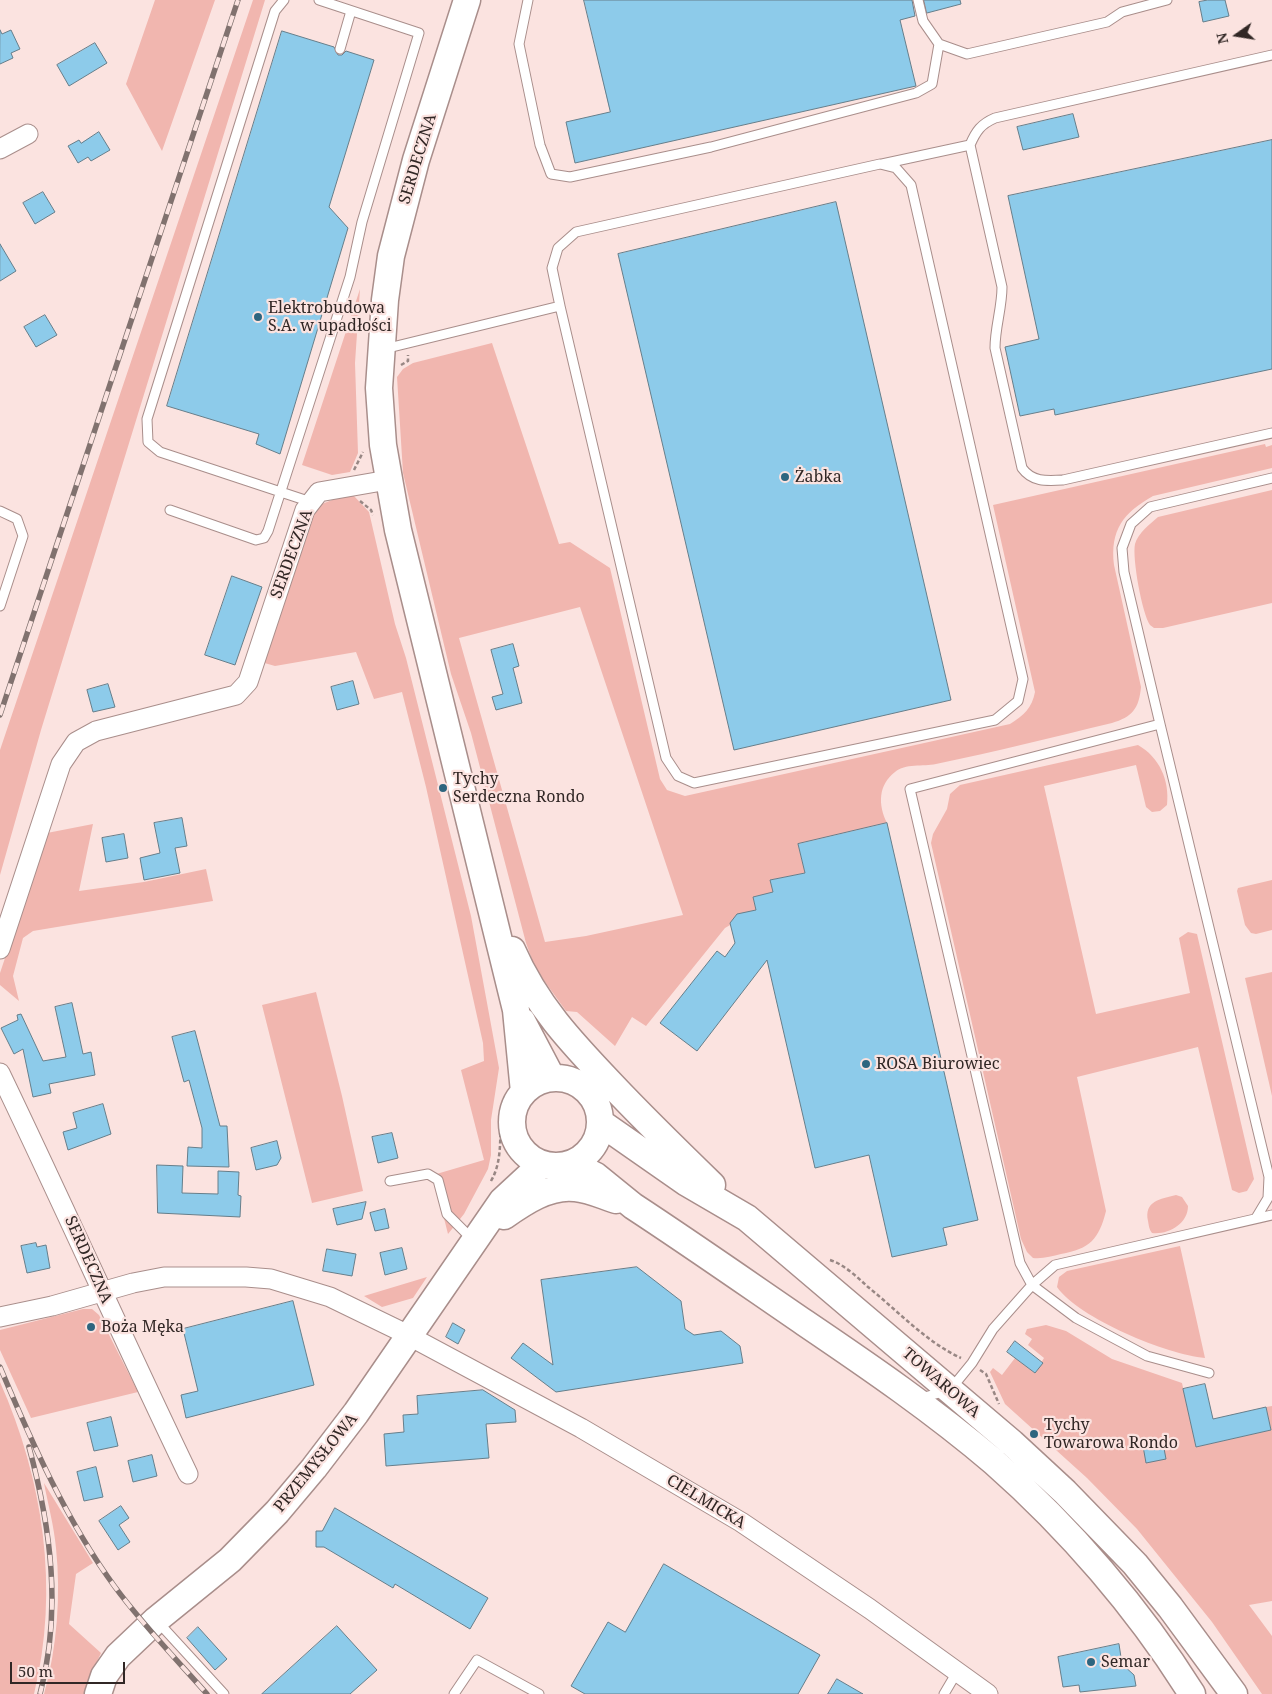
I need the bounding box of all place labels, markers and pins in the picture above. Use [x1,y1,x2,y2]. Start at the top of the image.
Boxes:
place label: Elektrobudowa S.A. w upadłości [268,298,392,336]
marker: Elektrobudowa S.A. w upadłości [252,311,264,323]
place label: Żabka [795,467,842,487]
marker: Żabka [779,471,791,483]
place label: Tychy Serdeczna Rondo [453,769,585,807]
marker: Tychy Serdeczna Rondo [437,782,449,794]
place label: ROSA Biurowiec [876,1054,1000,1074]
marker: ROSA Biurowiec [860,1058,872,1070]
place label: Boża Męka [101,1317,184,1337]
marker: Boża Męka [85,1321,97,1333]
place label: Tychy Towarowa Rondo [1044,1415,1178,1453]
marker: Tychy Towarowa Rondo [1028,1428,1040,1440]
place label: Semar [1101,1652,1150,1672]
marker: Semar [1085,1656,1097,1668]

